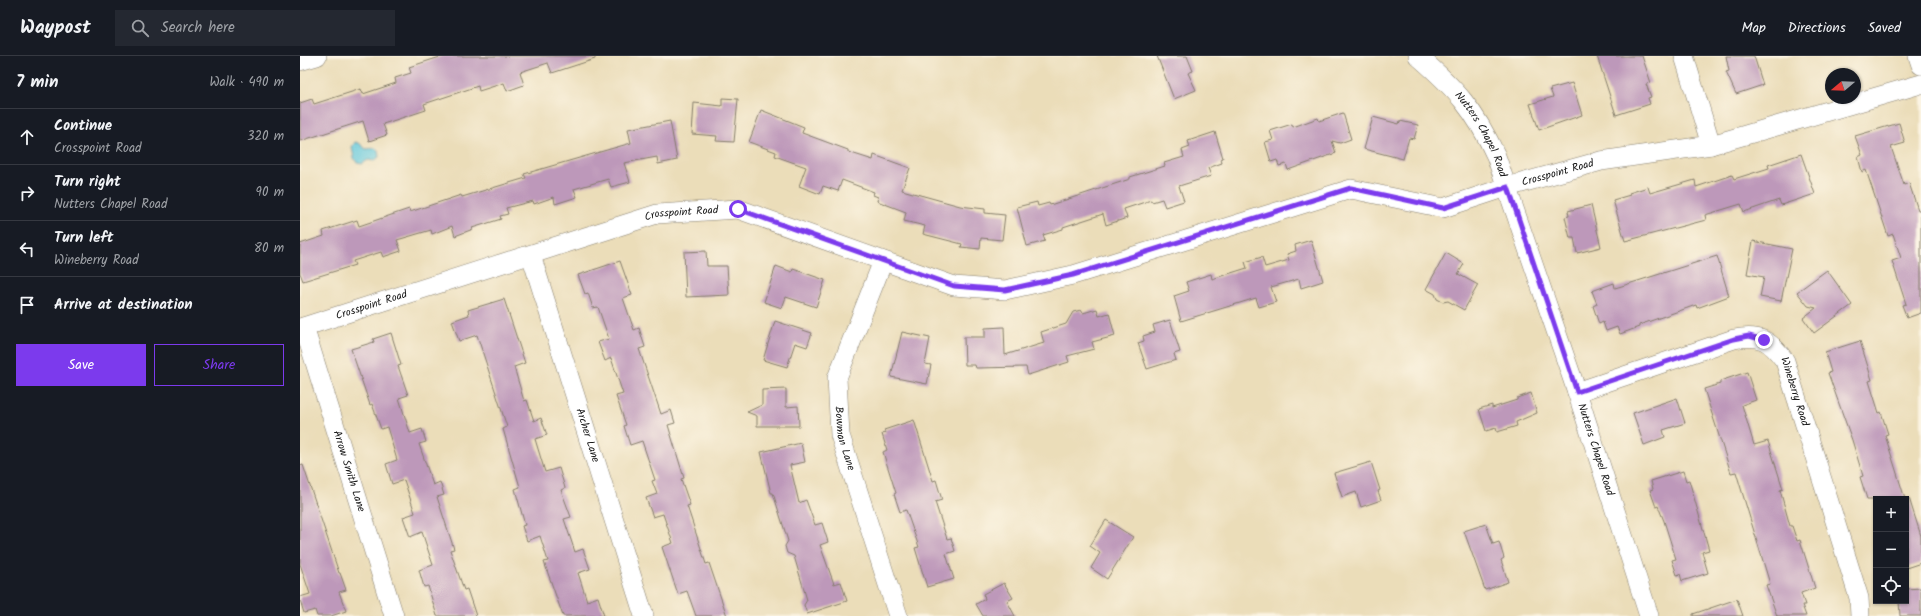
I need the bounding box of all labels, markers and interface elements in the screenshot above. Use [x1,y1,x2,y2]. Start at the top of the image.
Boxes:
search box [115,10,395,46]
text: Waypost [20,13,91,43]
text: Search here [161,16,235,40]
icon: search [129,17,151,39]
text: Map [1741,17,1766,39]
text: Directions [1788,17,1846,39]
text: Saved [1868,17,1901,39]
north arrow [1825,68,1861,104]
text: 7 min [16,69,58,96]
text: Walk · 490 m [209,72,284,93]
street label: Nutters Chapel Road [1450,88,1512,180]
text: Continue [54,114,112,138]
icon: ahead [16,126,38,148]
text: 320 m [247,126,284,147]
text: Crosspoint Road [54,138,142,159]
street label: Crosspoint Road [1520,154,1596,192]
text: Turn right [54,170,121,194]
icon: right [16,182,38,204]
text: 90 m [256,182,284,203]
text: Nutters Chapel Road [54,194,167,215]
route start [729,200,747,218]
street label: Crosspoint Road [642,201,719,226]
text: Turn left [54,226,114,250]
icon: left [16,238,38,260]
text: 80 m [254,238,284,259]
text: Wineberry Road [54,250,139,271]
street label: Crosspoint Road [333,285,410,325]
text: Arrive at destination [54,293,193,317]
icon: arrive [16,294,38,316]
route end [1755,331,1773,349]
button: Save [16,344,146,386]
button: Share [154,344,284,386]
street label: Wineberry Road [1775,355,1814,429]
street label: Nutters Chapel Road [1572,401,1619,498]
street label: Archer Lane [570,406,604,465]
street label: Bowman Lane [830,406,860,473]
street label: Arrow Smith Lane [328,428,370,514]
map controls [1873,496,1909,604]
button: + [1873,496,1909,532]
button: − [1873,532,1909,568]
button: locate [1873,568,1909,604]

